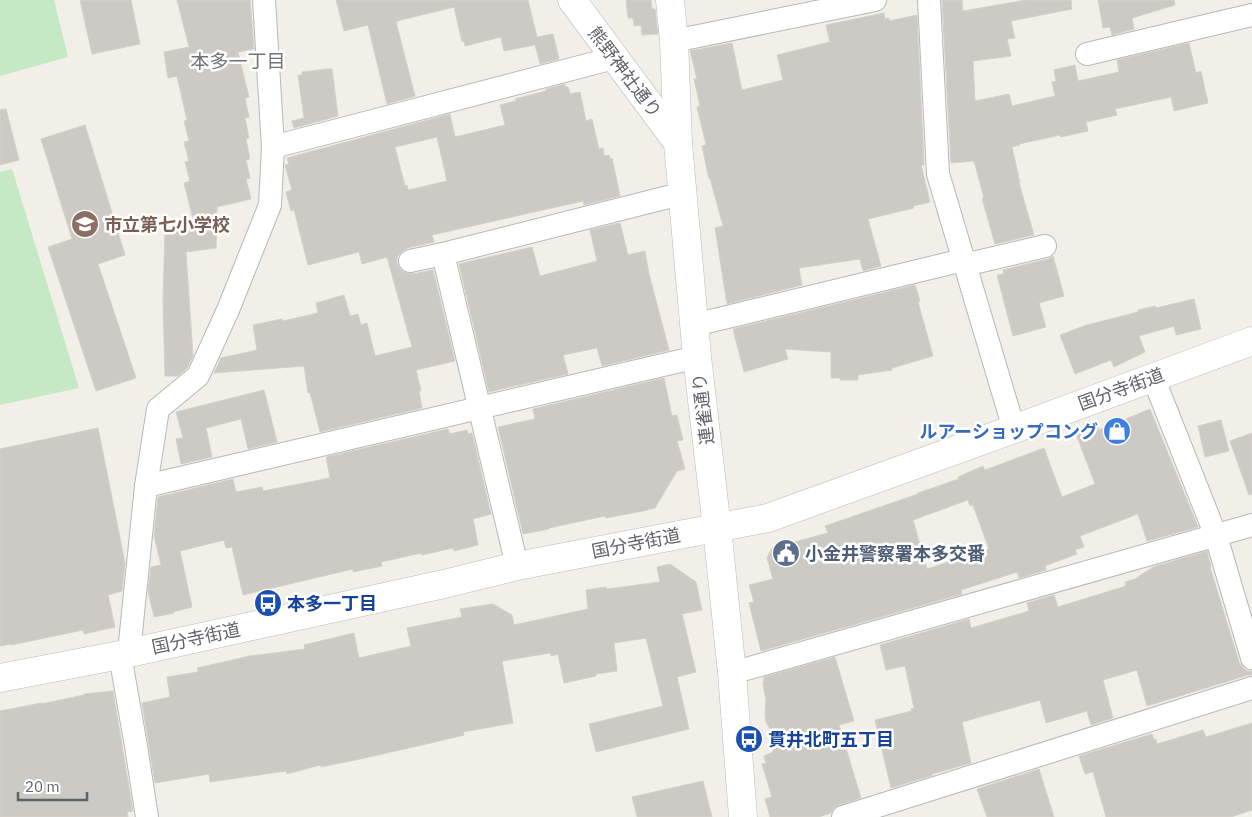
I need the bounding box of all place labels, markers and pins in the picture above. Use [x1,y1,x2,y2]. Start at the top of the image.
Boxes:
school or university icon: 市立第七小学校 [70,209,100,239]
place label: 市立第七小学校 [104,213,230,236]
shop icon: ルアーショップコング [1102,416,1132,446]
place label: ルアーショップコング [919,420,1098,443]
public building icon: 小金井警察署本多交番 [771,538,801,568]
place label: 小金井警察署本多交番 [805,542,985,565]
bus stop icon: 本多一丁目 [253,588,283,618]
place label: 本多一丁目 [287,592,377,615]
bus stop icon: 貫井北町五丁目 [734,724,764,754]
place label: 貫井北町五丁目 [768,728,894,751]

